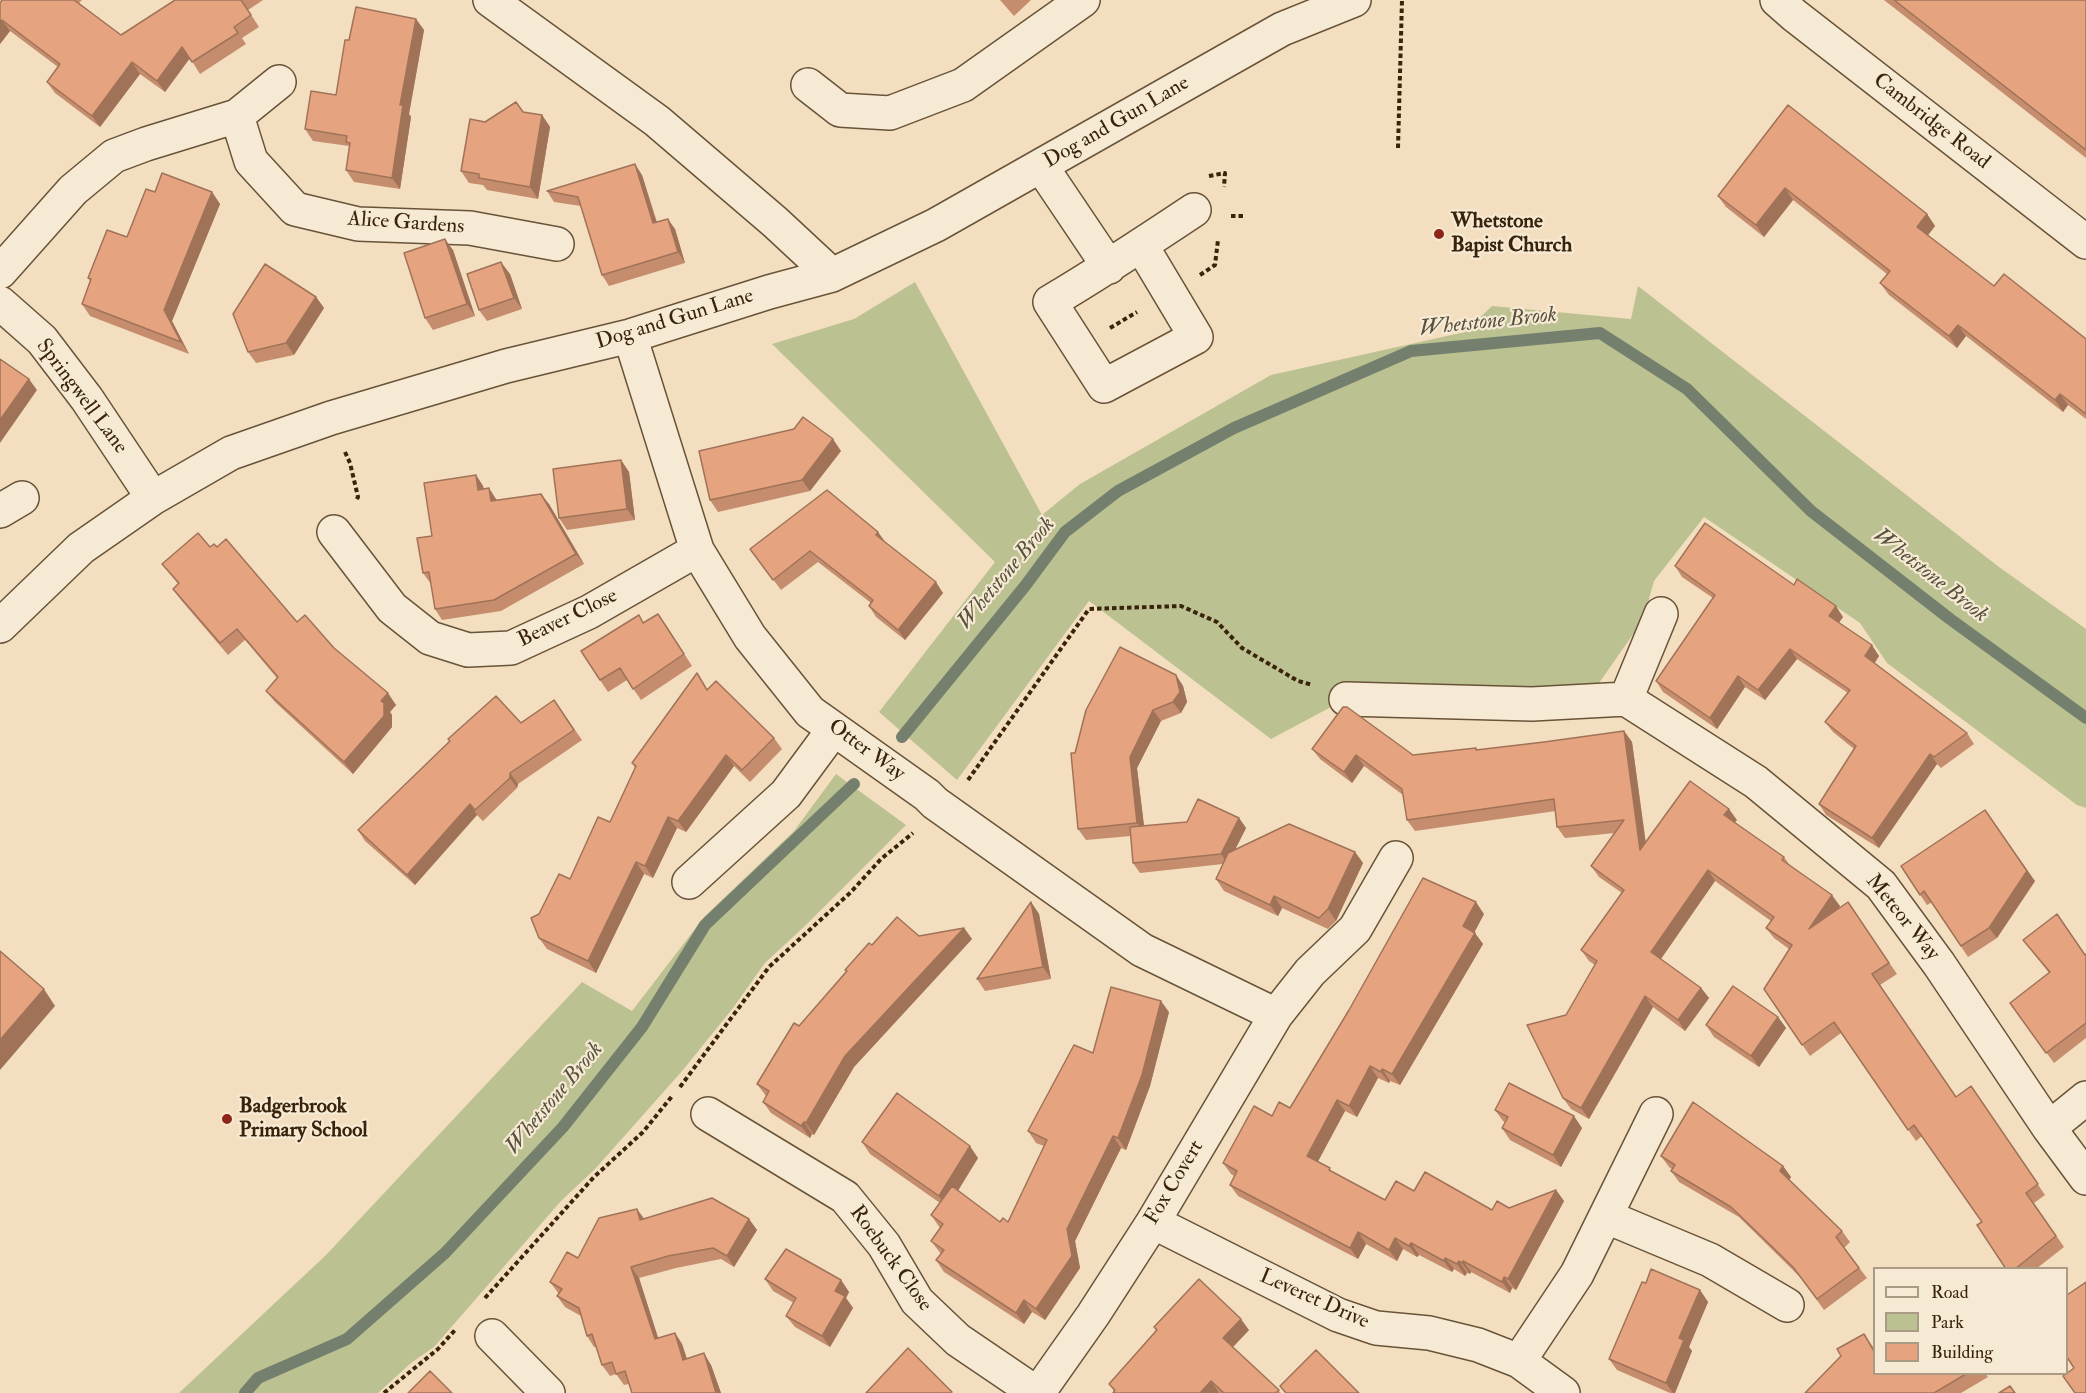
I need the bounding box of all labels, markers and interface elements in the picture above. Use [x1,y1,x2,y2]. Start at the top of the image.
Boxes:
street label: Cambridge Road [1868,69,1994,175]
street label: Dog and Gun Lane [1040,71,1194,175]
street label: Alice Gardens [347,207,465,241]
place label: Whetstone Bapist Church [1451,209,1572,259]
marker: Whetstone Bapist Church [1432,227,1446,241]
street label: Dog and Gun Lane [593,284,757,356]
water label: Whetstone Brook [1418,303,1558,343]
street label: Springwell Lane [30,335,132,459]
water label: Whetstone Brook [952,513,1062,635]
water label: Whetstone Brook [1867,523,1993,629]
street label: Beaver Close [514,584,622,654]
street label: Otter Way [823,715,909,787]
street label: Meteor Way [1860,870,1944,966]
water label: Whetstone Brook [500,1038,610,1160]
place label: Badgerbrook Primary School [239,1094,368,1144]
marker: Badgerbrook Primary School [220,1112,234,1126]
street label: Fox Covert [1140,1136,1210,1230]
street label: Roebuck Close [843,1201,937,1317]
street label: Leveret Drive [1255,1265,1373,1335]
legend [1873,1267,2068,1375]
text: Road [1931,1281,1969,1304]
text: Park [1931,1311,1964,1334]
text: Building [1931,1341,1993,1364]

